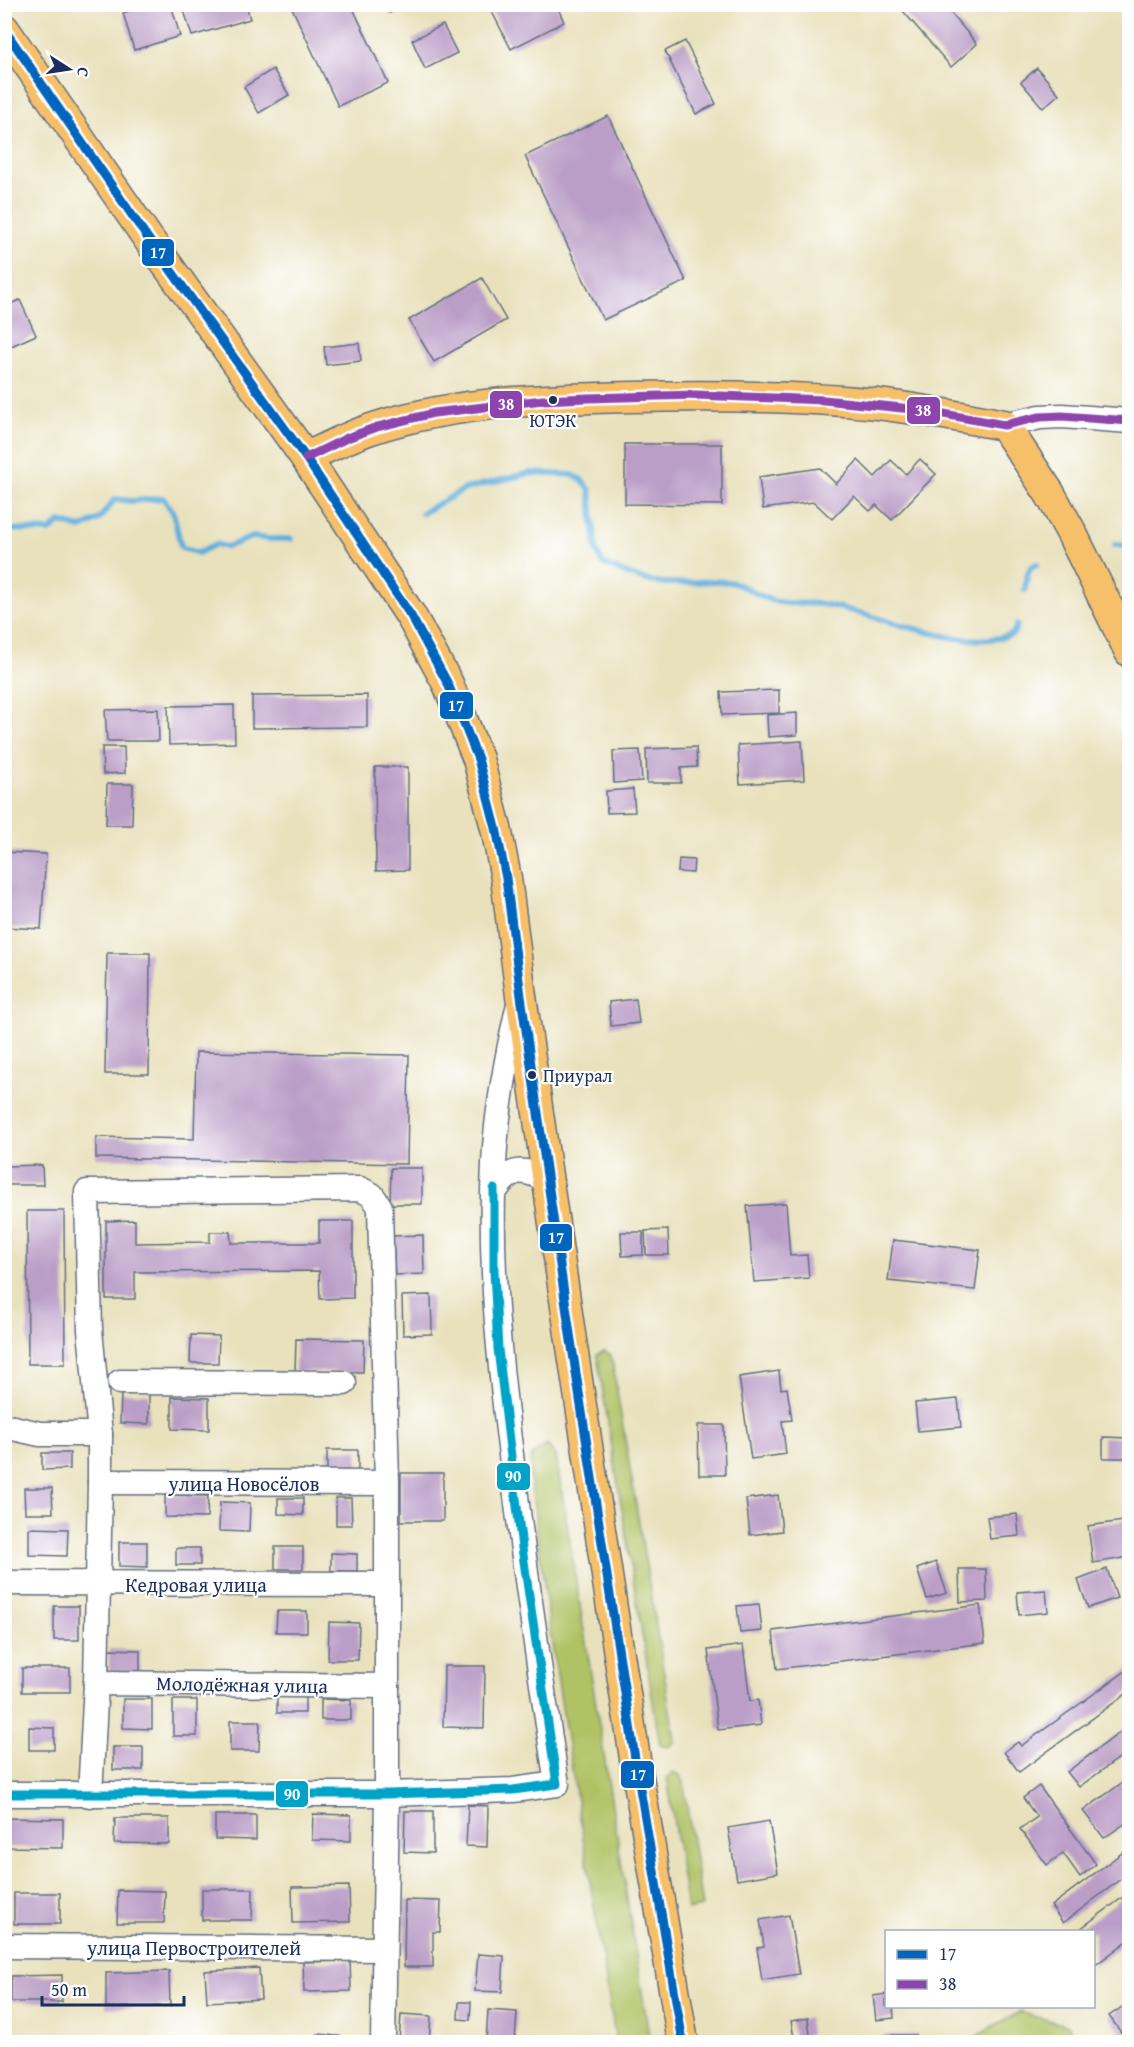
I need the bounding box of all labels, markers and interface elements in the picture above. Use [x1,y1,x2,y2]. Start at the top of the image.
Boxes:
north arrow [39,39,99,99]
text: С [71,65,96,79]
line badge: 17 [141,238,175,267]
text: 17 [150,240,166,264]
line badge: 38 [489,390,523,419]
text: 38 [498,392,514,416]
marker: ЮТЭК [547,394,559,406]
line badge: 38 [906,396,941,425]
text: 38 [915,398,931,422]
place label: ЮТЭК [530,407,576,434]
line badge: 17 [439,691,474,720]
text: 17 [448,693,464,717]
place label: Приурал [543,1062,612,1089]
marker: Приурал [526,1069,538,1081]
line badge: 17 [539,1223,573,1252]
text: 17 [548,1225,564,1249]
line badge: 90 [496,1462,531,1491]
text: 90 [505,1464,521,1488]
street label: улица Новосёлов [167,1469,320,1498]
street label: Кедровая улица [125,1570,267,1599]
street label: Молодёжная улица [156,1668,329,1700]
line badge: 17 [620,1760,655,1789]
text: 17 [630,1762,646,1786]
line badge: 90 [275,1780,309,1808]
text: 90 [284,1782,300,1806]
legend [885,1930,1095,2008]
street label: улица Первостроителей [86,1933,301,1962]
text: 17 [939,1940,956,1967]
scale bar [42,1969,184,2007]
text: 38 [939,1970,956,1997]
text: 50 m [51,1976,87,2003]

